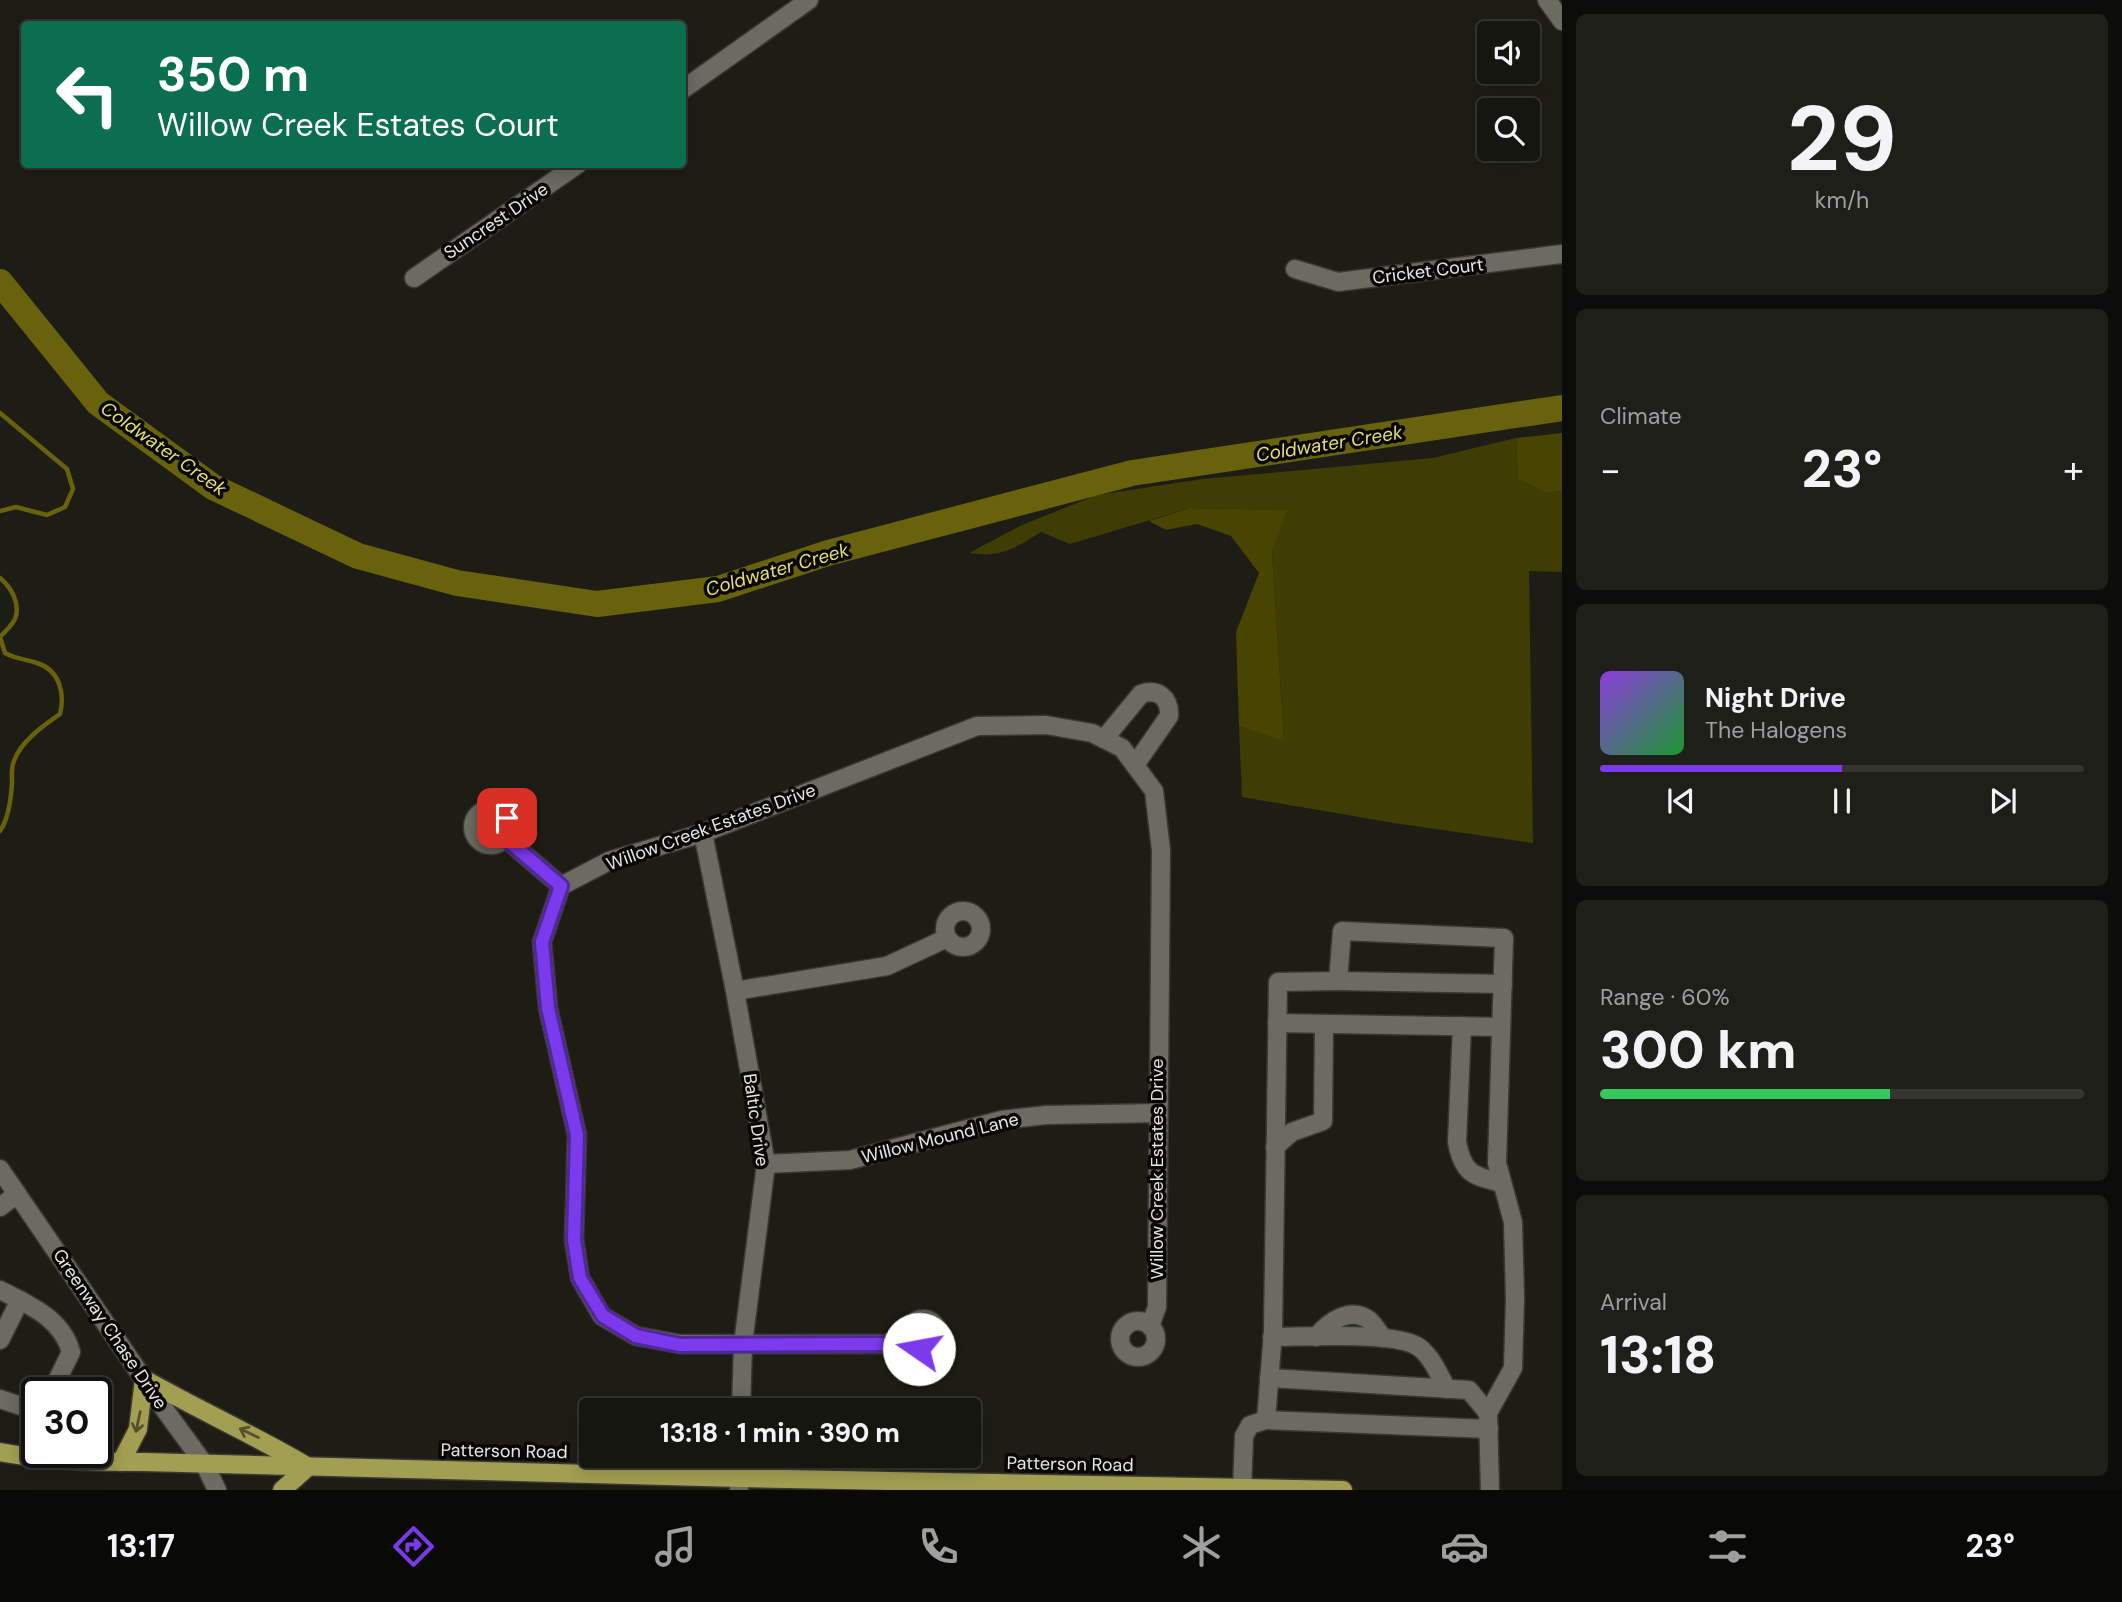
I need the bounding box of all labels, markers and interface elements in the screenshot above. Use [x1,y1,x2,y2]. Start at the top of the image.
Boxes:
map controls [1477,21,1540,161]
button: sound [1477,21,1540,84]
text: 350 m [157,42,309,106]
icon: left [42,49,133,140]
text: 29 [1787,80,1897,198]
button: search [1477,98,1540,161]
text: Willow Creek Estates Court [157,104,559,146]
street label: Suncrest Drive [439,177,553,265]
text: km/h [1815,185,1869,215]
street label: Cricket Court [1371,252,1485,290]
water label: Coldwater Creek [96,396,232,501]
text: Climate [1600,401,1682,431]
water label: Coldwater Creek [1254,420,1404,467]
text: 23° [1802,435,1882,503]
text: − [1600,445,1621,495]
text: + [2063,445,2084,495]
water label: Coldwater Creek [703,537,852,602]
text: Night Drive [1705,681,1846,715]
text: The Halogens [1705,715,1847,745]
street label: Willow Creek Estates Drive [603,778,819,876]
icon: previous [1662,782,1700,820]
icon: pause [1823,782,1861,820]
icon: next [1984,782,2022,820]
pin [477,788,537,848]
icon: arrive [488,799,526,837]
text: Range · 60% [1600,982,1730,1012]
text: 300 km [1600,1016,1797,1084]
street label: Willow Creek Estates Drive [1145,1058,1169,1280]
street label: Baltic Drive [738,1072,774,1168]
street label: Willow Mound Lane [859,1107,1021,1169]
street label: Greenway Chase Drive [47,1244,173,1414]
text: Arrival [1600,1287,1667,1317]
position arrow [882,1312,956,1386]
text: 13:18 [1600,1321,1716,1389]
speed limit sign: 30 [21,1377,112,1468]
one-way arrow [130,1410,144,1433]
text: 13:18 · 1 min · 390 m [660,1416,900,1450]
one-way arrow [239,1426,260,1440]
street label: Patterson Road [440,1438,568,1464]
street label: Patterson Road [1006,1451,1134,1477]
icon: directions [389,1522,438,1571]
icon: music [651,1522,700,1571]
icon: phone [914,1522,963,1571]
icon: climate [1177,1522,1226,1571]
icon: car [1440,1522,1489,1571]
icon: filters [1703,1522,1752,1571]
text: 13:17 [107,1525,175,1567]
text: 23° [1966,1525,2015,1567]

